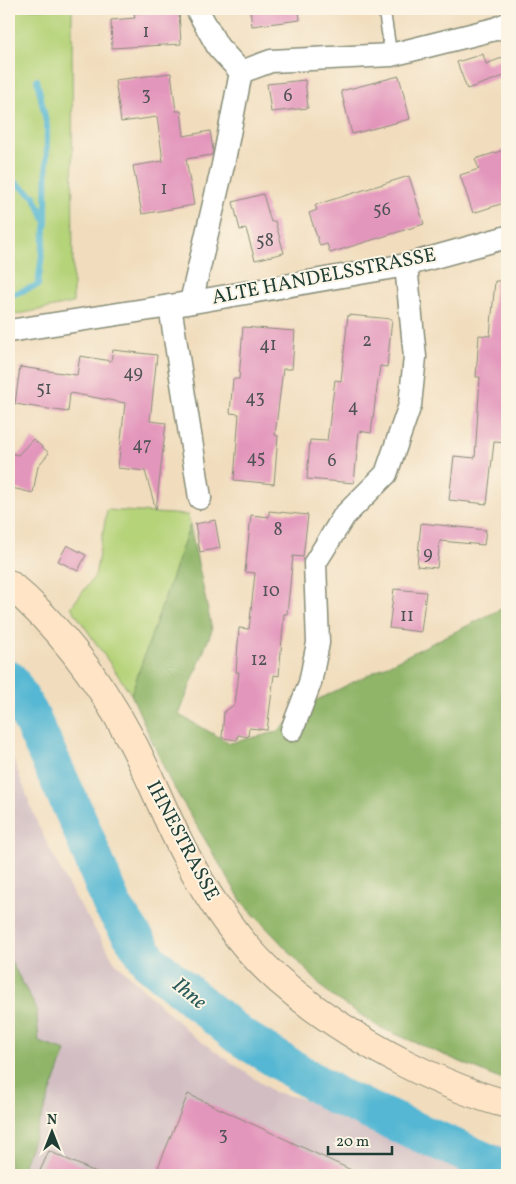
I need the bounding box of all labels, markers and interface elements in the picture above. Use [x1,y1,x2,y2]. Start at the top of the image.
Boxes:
house number: 1 [143,20,149,45]
house number: 3 [141,83,151,108]
house number: 6 [283,84,293,109]
house number: 1 [161,177,167,202]
house number: 56 [373,198,391,223]
house number: 58 [256,229,274,254]
street label: ALTE HANDELSSTRASSE [210,242,438,312]
house number: 2 [362,329,372,354]
house number: 41 [259,333,277,358]
house number: 49 [123,361,143,386]
house number: 51 [36,377,52,402]
house number: 43 [245,386,265,411]
house number: 4 [348,395,358,420]
house number: 47 [132,433,152,458]
house number: 45 [247,446,265,471]
house number: 6 [327,449,337,474]
house number: 8 [273,518,283,543]
house number: 9 [423,542,433,567]
house number: 10 [262,579,280,604]
house number: 11 [400,604,414,629]
house number: 12 [251,648,267,673]
street label: IHNESTRASSE [139,776,225,906]
water label: Ihne [166,971,213,1017]
north arrow [28,1106,78,1156]
text: N [47,1111,57,1130]
house number: 3 [218,1123,228,1148]
scale bar [328,1124,392,1156]
text: 20 m [336,1132,369,1153]

